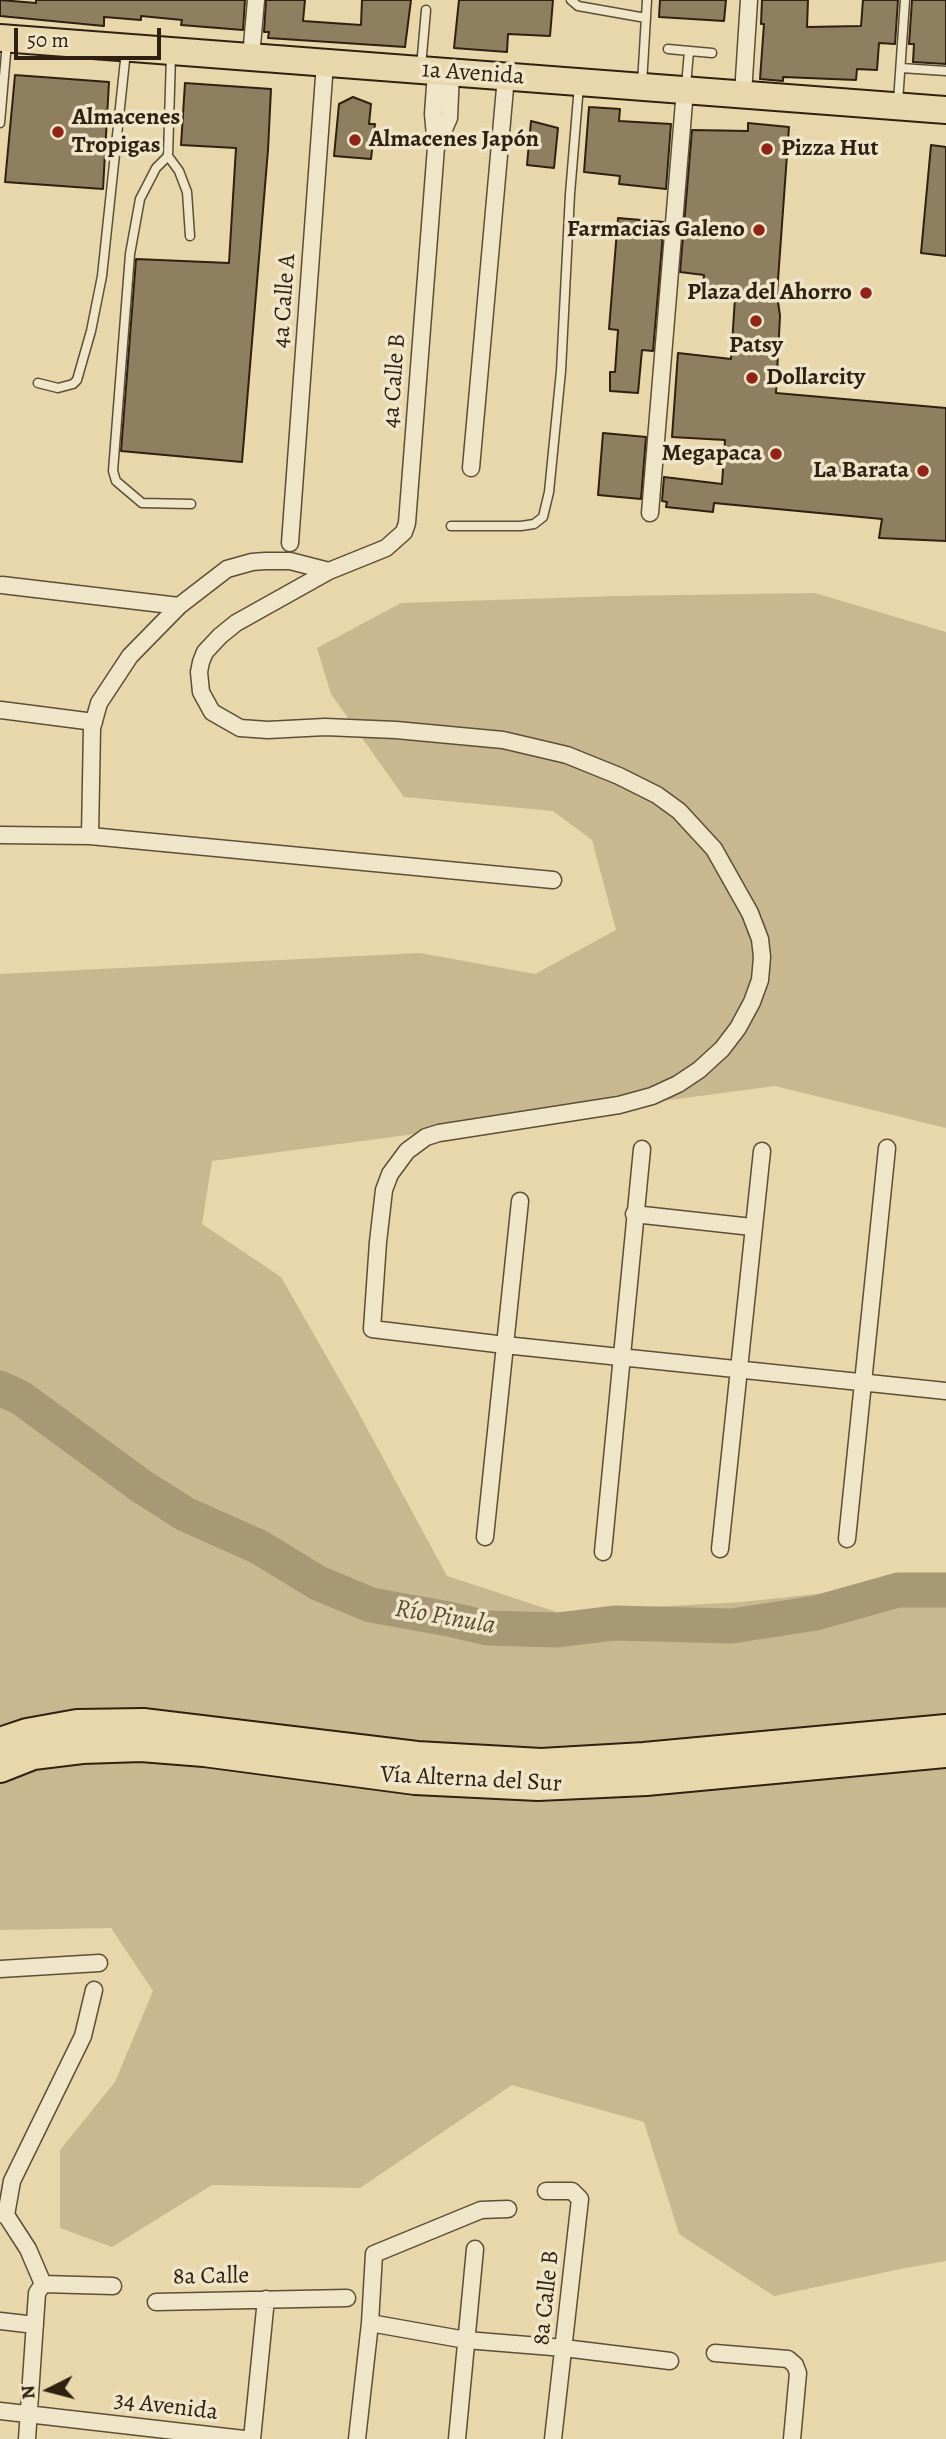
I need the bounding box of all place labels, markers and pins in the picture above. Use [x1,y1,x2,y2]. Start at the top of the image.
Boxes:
place label: Almacenes Tropigas [72,104,180,160]
marker: Almacenes Tropigas [50,124,66,140]
place label: Almacenes Japón [369,126,539,154]
marker: Almacenes Japón [347,132,363,148]
place label: Pizza Hut [781,135,878,163]
marker: Pizza Hut [759,141,775,157]
place label: Farmacias Galeno [567,216,745,244]
marker: Farmacias Galeno [751,222,767,238]
place label: Plaza del Ahorro [687,279,852,307]
marker: Plaza del Ahorro [858,285,874,301]
marker: Patsy [748,313,764,329]
place label: Patsy [729,332,783,360]
place label: Dollarcity [766,364,865,392]
marker: Dollarcity [744,370,760,386]
place label: Megapaca [662,440,762,468]
marker: Megapaca [768,446,784,462]
place label: La Barata [813,457,909,485]
marker: La Barata [915,463,931,479]

